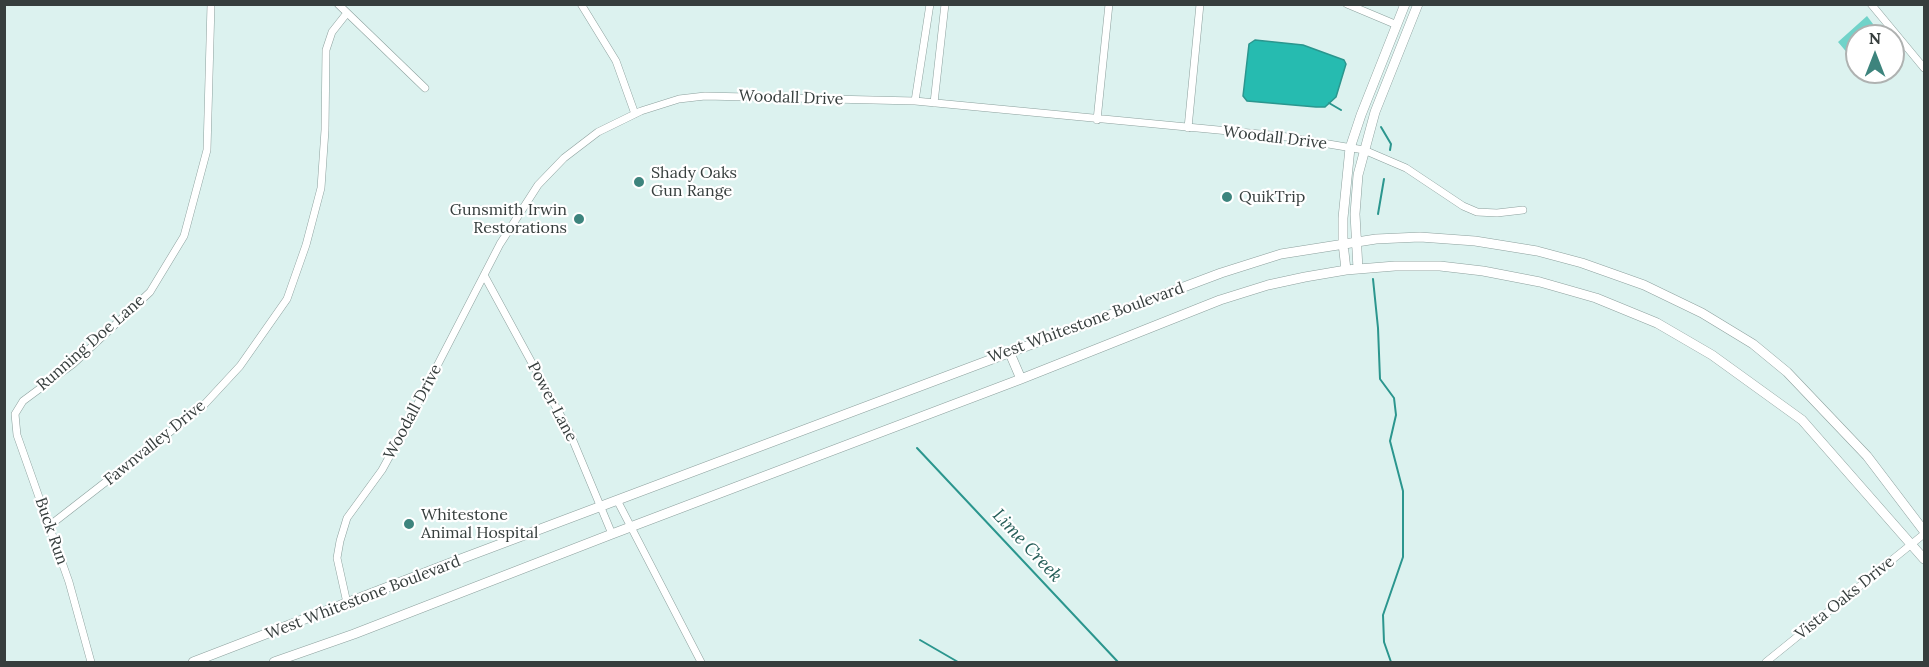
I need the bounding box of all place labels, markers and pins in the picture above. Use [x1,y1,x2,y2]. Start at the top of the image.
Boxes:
place label: Shady Oaks Gun Range [651,163,737,201]
marker: Shady Oaks Gun Range [632,175,646,189]
place label: QuikTrip [1239,187,1305,207]
marker: QuikTrip [1220,190,1234,204]
place label: Gunsmith Irwin Restorations [450,200,567,238]
marker: Gunsmith Irwin Restorations [572,212,586,226]
place label: Whitestone Animal Hospital [421,505,538,543]
marker: Whitestone Animal Hospital [402,517,416,531]

